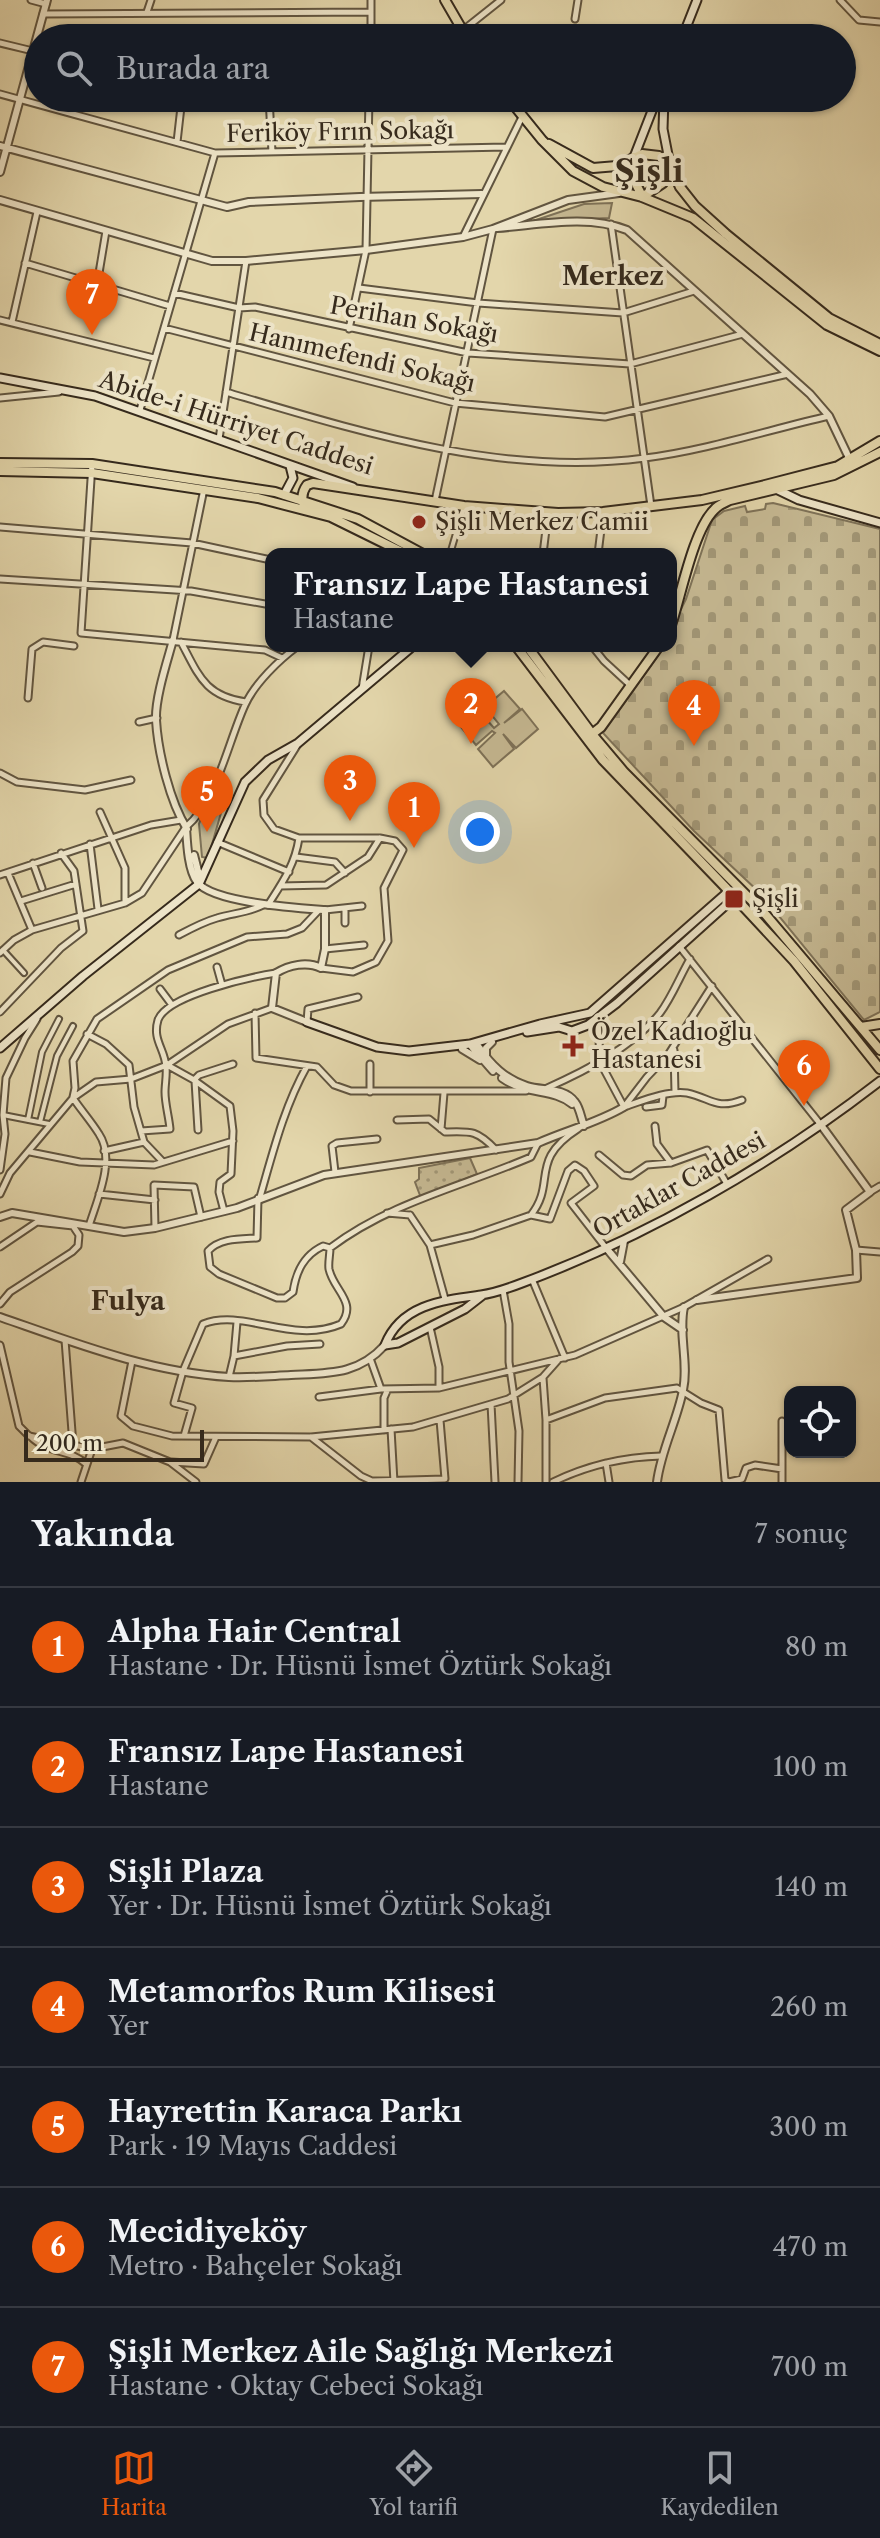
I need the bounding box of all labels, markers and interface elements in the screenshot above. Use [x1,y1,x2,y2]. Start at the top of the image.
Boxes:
search box [24,24,856,112]
icon: search [52,46,96,90]
text: Burada ara [116,50,270,87]
street label: Feriköy Fırın Sokağı [226,115,454,148]
district label: Şişli [614,151,684,190]
district label: Merkez [562,260,664,292]
pin: 7 [66,269,118,335]
street label: Perihan Sokağı [328,290,500,349]
street label: Hanımefendi Sokağı [246,317,478,398]
street label: Abide-i Hürriyet Caddesi [94,364,377,481]
place label: Şişli Merkez Camii [435,507,648,536]
marker: Şişli Merkez Camii [410,513,428,531]
popup [265,548,677,652]
text: Fransız Lape Hastanesi [293,566,649,603]
text: Hastane [293,603,394,635]
pin: 2 [445,678,497,744]
pin: 4 [668,680,720,746]
pin: 3 [324,755,376,821]
pin: 5 [181,766,233,832]
pin: 1 [388,782,440,848]
your location [460,812,500,852]
place label: Şişli [752,884,799,913]
marker: Şişli [723,888,745,910]
place label: Özel Kadıoğlu Hastanesi [591,1017,753,1074]
marker: Özel Kadıoğlu Hastanesi [562,1035,584,1057]
pin: 6 [778,1040,830,1106]
street label: Ortaklar Caddesi [588,1125,770,1244]
district label: Fulya [91,1285,166,1317]
map controls [784,1386,856,1458]
button: locate [784,1386,856,1458]
scale bar [24,1426,204,1462]
text: 200 m [36,1430,103,1457]
text: Yakında [32,1513,174,1555]
text: 7 sonuç [755,1518,848,1550]
text: Alpha Hair Central [108,1613,401,1650]
text: 1 [52,1631,64,1663]
text: 80 m [785,1631,848,1663]
text: Hastane · Dr. Hüsnü İsmet Öztürk Sokağı [108,1650,612,1682]
text: Fransız Lape Hastanesi [108,1733,464,1770]
text: 2 [50,1751,66,1783]
text: 100 m [773,1751,848,1783]
text: Hastane [108,1770,209,1802]
text: Sişli Plaza [108,1853,264,1890]
text: 3 [51,1871,65,1903]
text: 140 m [774,1871,848,1903]
text: Yer · Dr. Hüsnü İsmet Öztürk Sokağı [108,1890,552,1922]
text: Metamorfos Rum Kilisesi [108,1973,496,2010]
text: 4 [50,1991,66,2023]
text: 260 m [770,1991,848,2023]
text: Yer [108,2010,149,2042]
text: Hayrettin Karaca Parkı [108,2093,462,2130]
text: 5 [51,2111,65,2143]
text: 300 m [770,2111,848,2143]
text: Park · 19 Mayıs Caddesi [108,2130,397,2162]
text: Mecidiyeköy [108,2213,306,2250]
text: 6 [50,2231,66,2263]
text: 470 m [773,2231,848,2263]
text: Metro · Bahçeler Sokağı [108,2250,403,2282]
text: Şişli Merkez Aile Sağlığı Merkezi [108,2333,613,2370]
text: 7 [51,2351,65,2383]
text: 700 m [771,2351,848,2383]
text: Hastane · Oktay Cebeci Sokağı [108,2370,483,2402]
tab: Harita [101,2446,167,2521]
tab: Yol tarifi [370,2446,458,2521]
tab: Kaydedilen [660,2446,779,2521]

